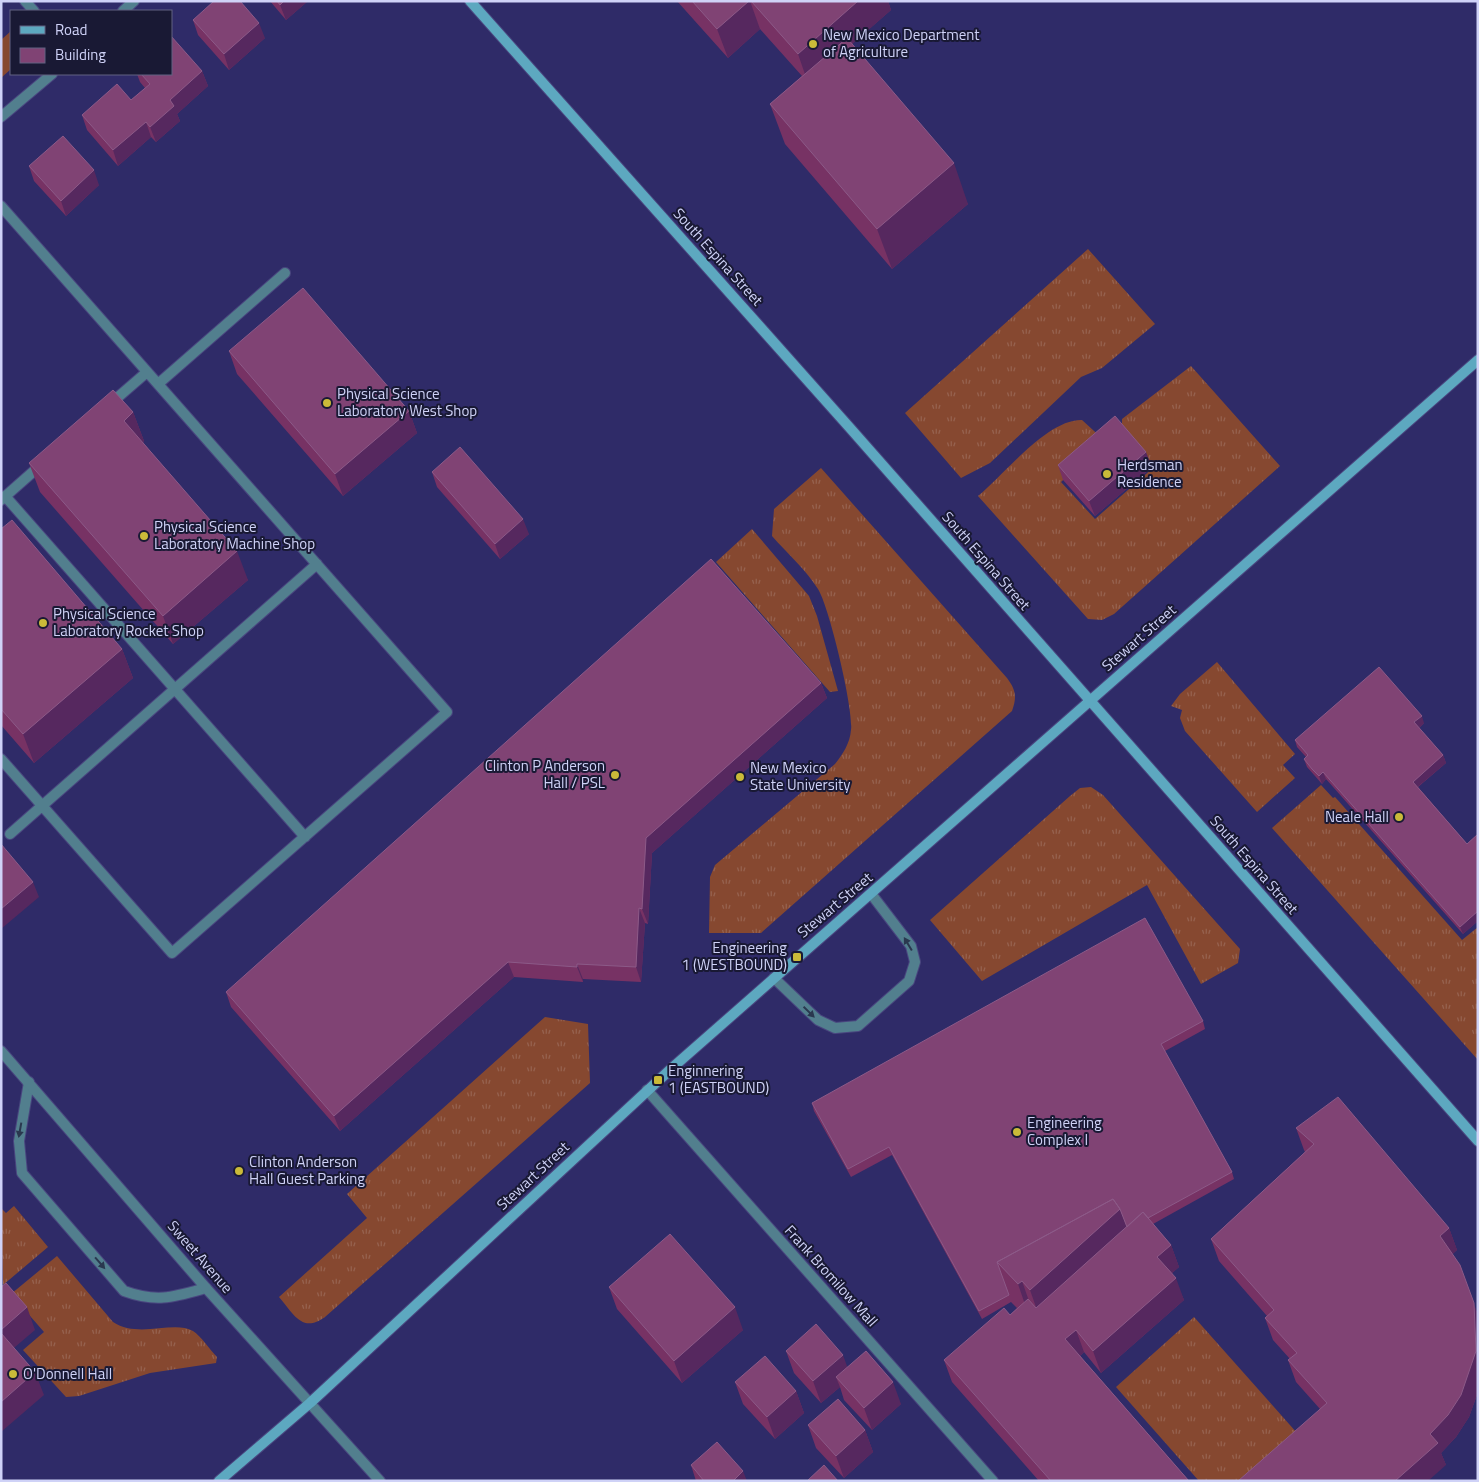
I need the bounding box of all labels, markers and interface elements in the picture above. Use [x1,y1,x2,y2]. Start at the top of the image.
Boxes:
legend [10,10,172,75]
text: Road [55,18,87,41]
place label: New Mexico Department of Agriculture [823,23,980,63]
marker: New Mexico Department of Agriculture [807,38,819,50]
text: Building [55,43,106,66]
street label: South Espina Street [668,203,769,311]
place label: Physical Science Laboratory West Shop [337,382,477,422]
marker: Physical Science Laboratory West Shop [321,397,333,409]
place label: Herdsman Residence [1117,453,1183,493]
marker: Herdsman Residence [1101,468,1113,480]
street label: South Espina Street [937,506,1036,616]
place label: Physical Science Laboratory Machine Shop [154,515,315,555]
marker: Physical Science Laboratory Machine Shop [138,530,150,542]
street label: Stewart Street [1096,598,1182,677]
place label: Physical Science Laboratory Rocket Shop [53,602,204,642]
marker: Physical Science Laboratory Rocket Shop [37,617,49,629]
place label: Clinton P Anderson Hall / PSL [485,754,605,794]
place label: New Mexico State University [750,756,851,796]
marker: Clinton P Anderson Hall / PSL [609,769,621,781]
marker: New Mexico State University [734,771,746,783]
place label: Neale Hall [1325,805,1389,828]
street label: South Espina Street [1205,810,1304,920]
marker: Neale Hall [1393,811,1405,823]
street label: Stewart Street [792,866,878,943]
place label: Engineering 1 (WESTBOUND) [681,936,787,976]
one-way arrow [904,936,912,951]
marker: Engineering 1 (WESTBOUND) [791,951,803,963]
one-way arrow [803,1006,815,1018]
place label: Enginnering 1 (EASTBOUND) [668,1059,769,1099]
marker: Enginnering 1 (EASTBOUND) [652,1074,664,1086]
place label: Engineering Complex I [1027,1111,1102,1151]
one-way arrow [16,1122,24,1138]
marker: Engineering Complex I [1011,1126,1023,1138]
street label: Stewart Street [491,1135,575,1215]
place label: Clinton Anderson Hall Guest Parking [249,1150,365,1190]
marker: Clinton Anderson Hall Guest Parking [233,1165,245,1177]
street label: Sweet Avenue [162,1215,239,1298]
street label: Frank Bromilow Mall [779,1220,883,1332]
one-way arrow [94,1257,105,1269]
place label: O'Donnell Hall [23,1362,112,1385]
marker: O'Donnell Hall [7,1368,19,1380]

